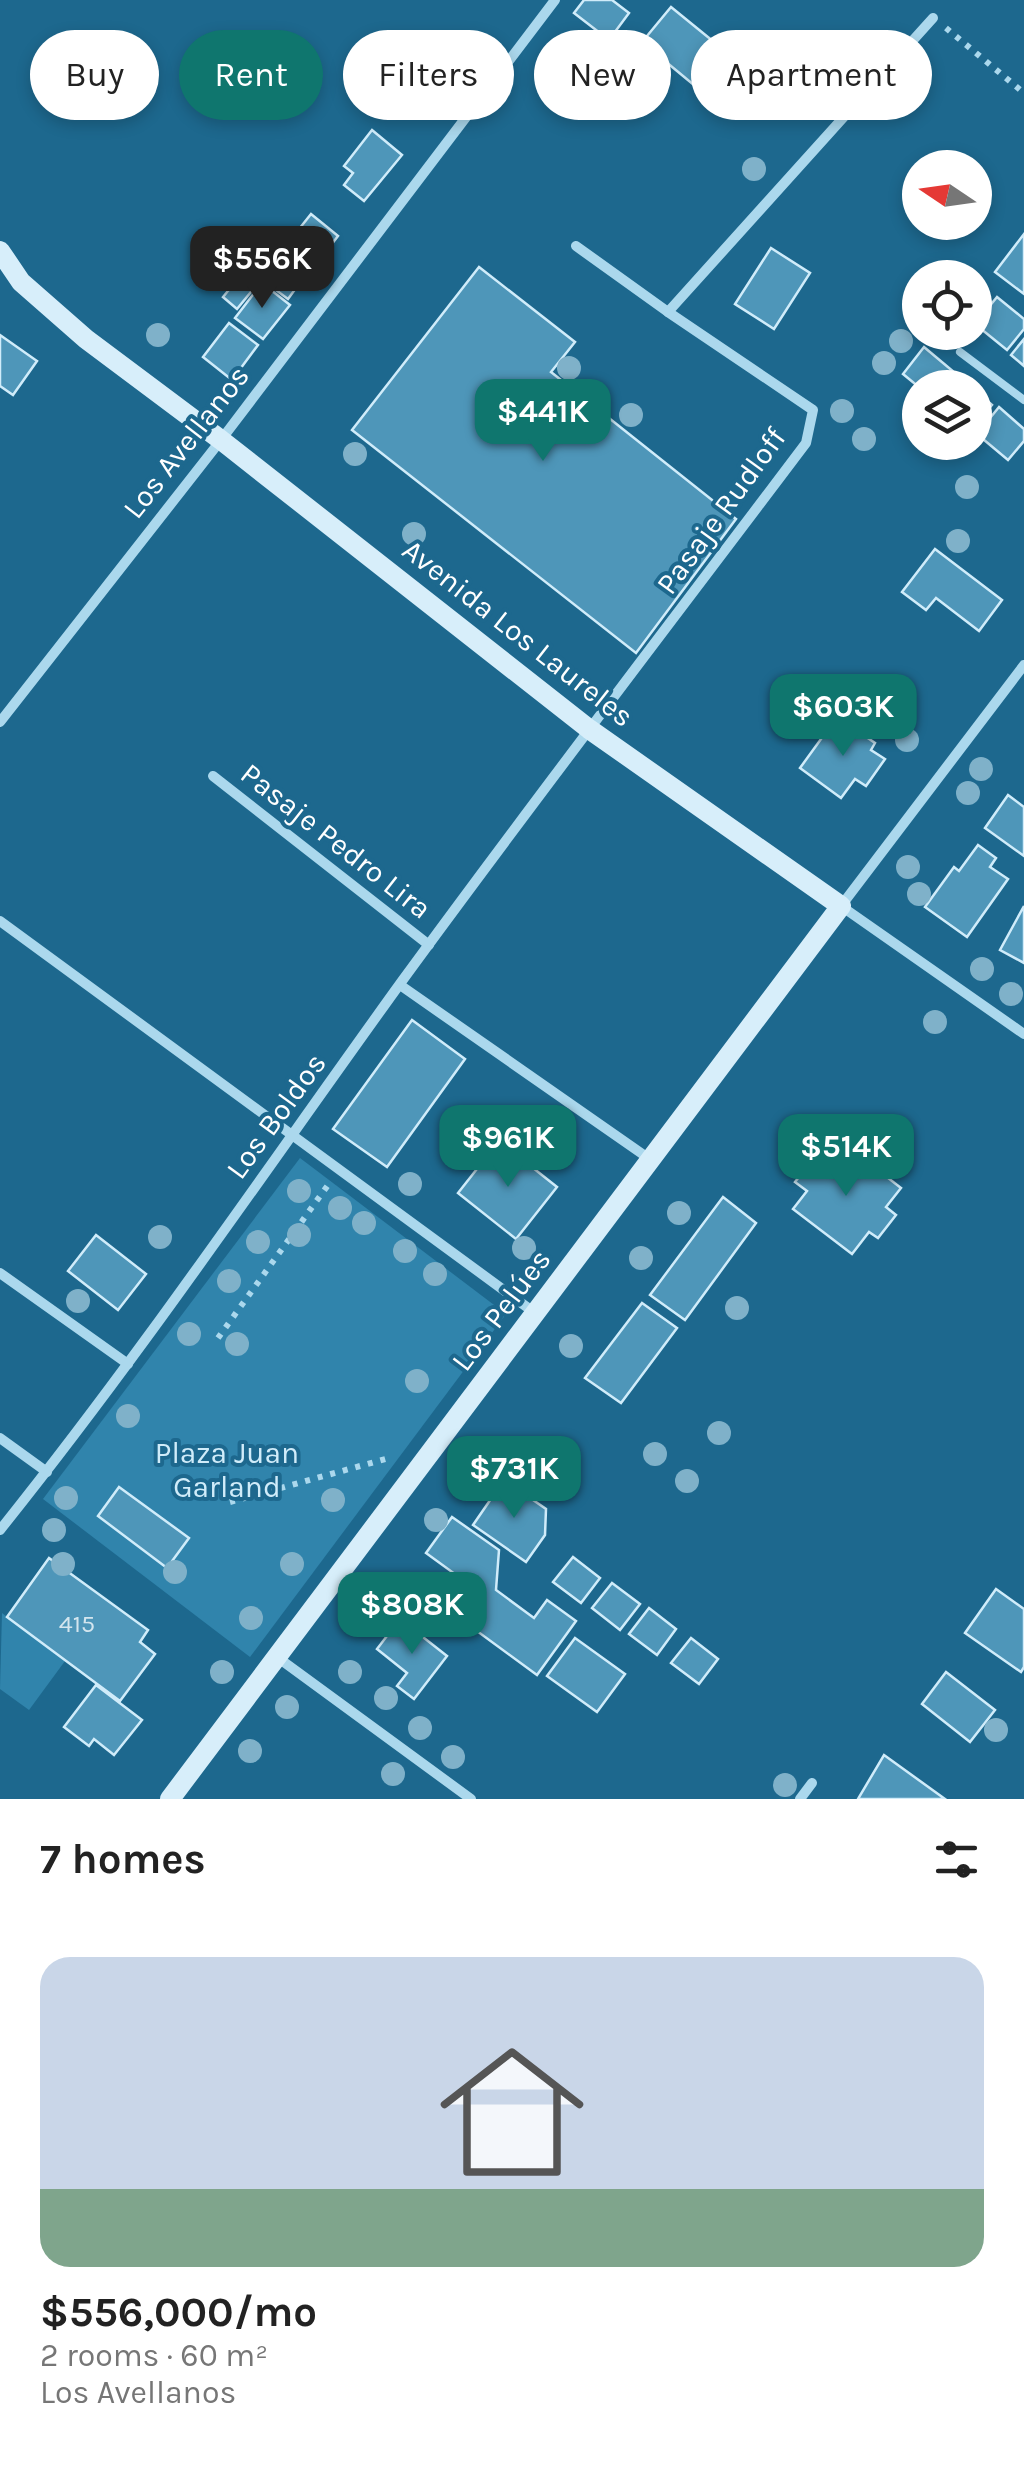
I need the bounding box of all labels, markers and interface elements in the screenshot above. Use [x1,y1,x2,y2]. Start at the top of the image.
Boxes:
chip: Buy [30,30,159,120]
chip: Rent [179,30,323,120]
chip: Filters [343,30,514,120]
chip: New [534,30,671,120]
chip: Apartment [691,30,932,120]
north arrow [902,150,992,240]
map controls [902,150,992,460]
pin: $556K [192,226,332,311]
text: $556K [212,240,312,277]
button: locate [902,260,992,350]
street label: Los Avellanos [115,358,257,526]
button: layers [902,370,992,460]
pin: $441K [473,379,613,464]
text: $441K [497,393,589,430]
street label: Pasaje Rudloff [649,420,794,601]
street label: Avenida Los Laureles [395,532,641,734]
pin: $603K [773,674,913,759]
text: $603K [792,688,894,725]
street label: Pasaje Pedro Lira [234,755,438,927]
street label: Los Boldos [218,1046,334,1186]
pin: $961K [438,1105,578,1190]
pin: $514K [776,1114,916,1199]
text: $961K [461,1119,555,1156]
text: $514K [800,1128,892,1165]
street label: Los Pelúes [444,1242,558,1378]
park label: Plaza Juan Garland [155,1435,299,1505]
pin: $731K [444,1436,584,1521]
text: $731K [469,1450,559,1487]
pin: $808K [342,1572,482,1657]
text: $808K [360,1586,464,1623]
house number: 415 [59,1609,95,1638]
icon: filters [929,1832,984,1887]
text: 7 homes [40,1834,206,1884]
icon: home [422,2022,602,2202]
text: $556,000/mo [40,2287,317,2337]
text: 2 rooms · 60 m² [40,2337,268,2374]
text: Los Avellanos [40,2374,236,2411]

